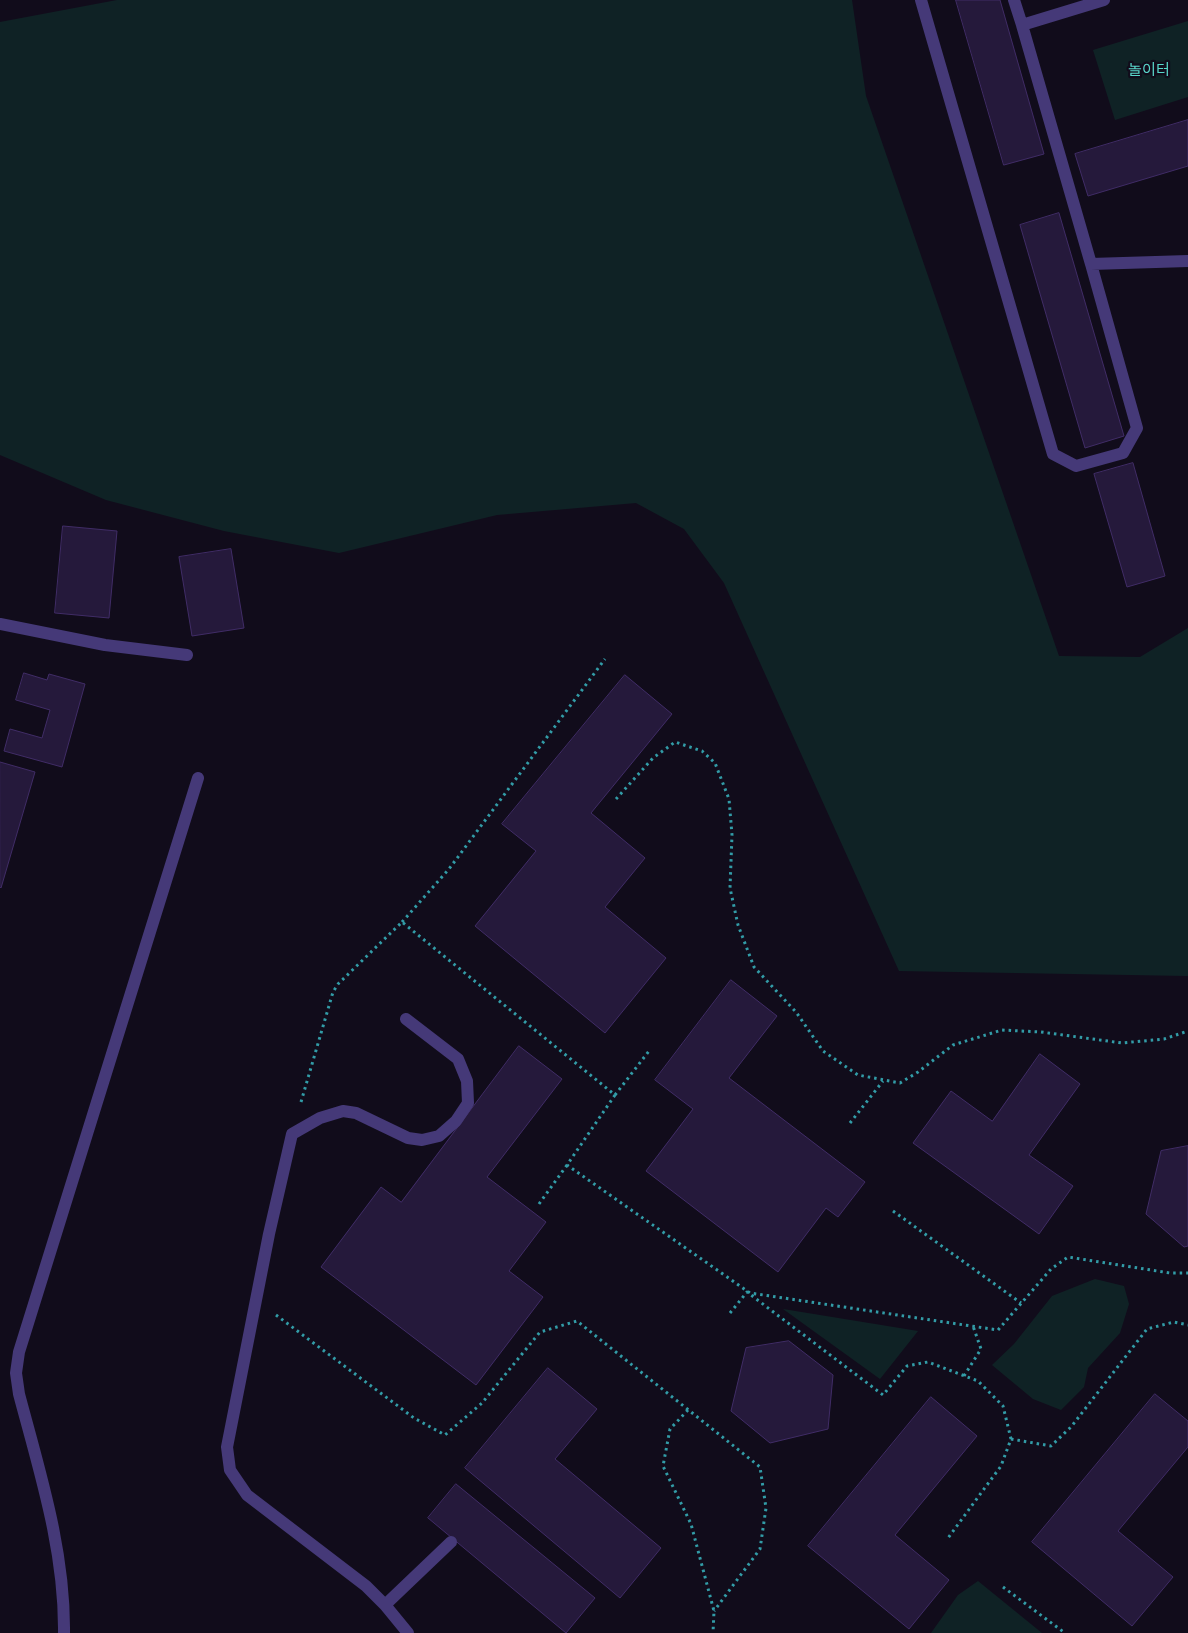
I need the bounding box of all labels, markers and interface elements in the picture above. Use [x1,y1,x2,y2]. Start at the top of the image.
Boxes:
park label: 놀이터 [1128,62,1170,80]

